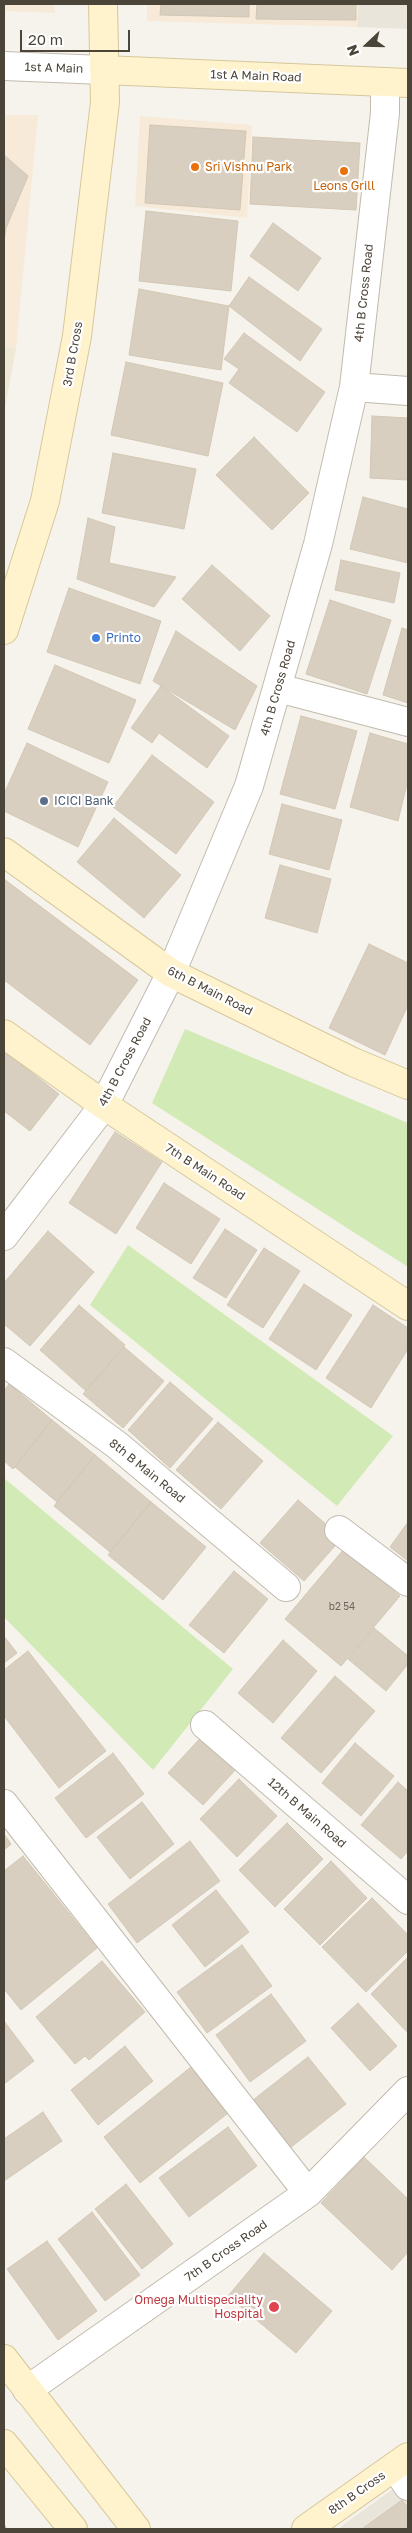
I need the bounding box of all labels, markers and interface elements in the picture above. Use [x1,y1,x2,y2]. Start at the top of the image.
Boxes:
scale bar [22,20,132,52]
north arrow [342,20,392,70]
text: 20 m [28,30,63,48]
text: N [343,43,362,59]
street label: 1st A Main [24,60,84,76]
street label: 1st A Main Road [210,67,302,85]
place label: Sri Vishnu Park [205,160,292,174]
marker: Sri Vishnu Park [189,161,201,173]
marker: Leons Grill [338,165,350,177]
place label: Leons Grill [313,179,375,193]
street label: 4th B Cross Road [352,243,376,343]
street label: 3rd B Cross [60,320,86,388]
place label: Printo [106,631,141,645]
marker: Printo [90,632,102,644]
street label: 4th B Cross Road [257,639,299,737]
place label: ICICI Bank [54,794,114,808]
marker: ICICI Bank [38,795,50,807]
street label: 6th B Main Road [165,963,255,1019]
street label: 4th B Cross Road [96,1015,154,1109]
street label: 7th B Main Road [162,1141,248,1203]
street label: 8th B Main Road [106,1436,188,1506]
house number: b2 54 [329,1601,355,1613]
street label: 12th B Main Road [265,1775,349,1851]
street label: 7th B Cross Road [182,2217,270,2285]
place label: Omega Multispeciality Hospital [134,2293,263,2321]
marker: Omega Multispeciality Hospital [267,2300,281,2314]
street label: 8th B Cross [326,2468,388,2518]

